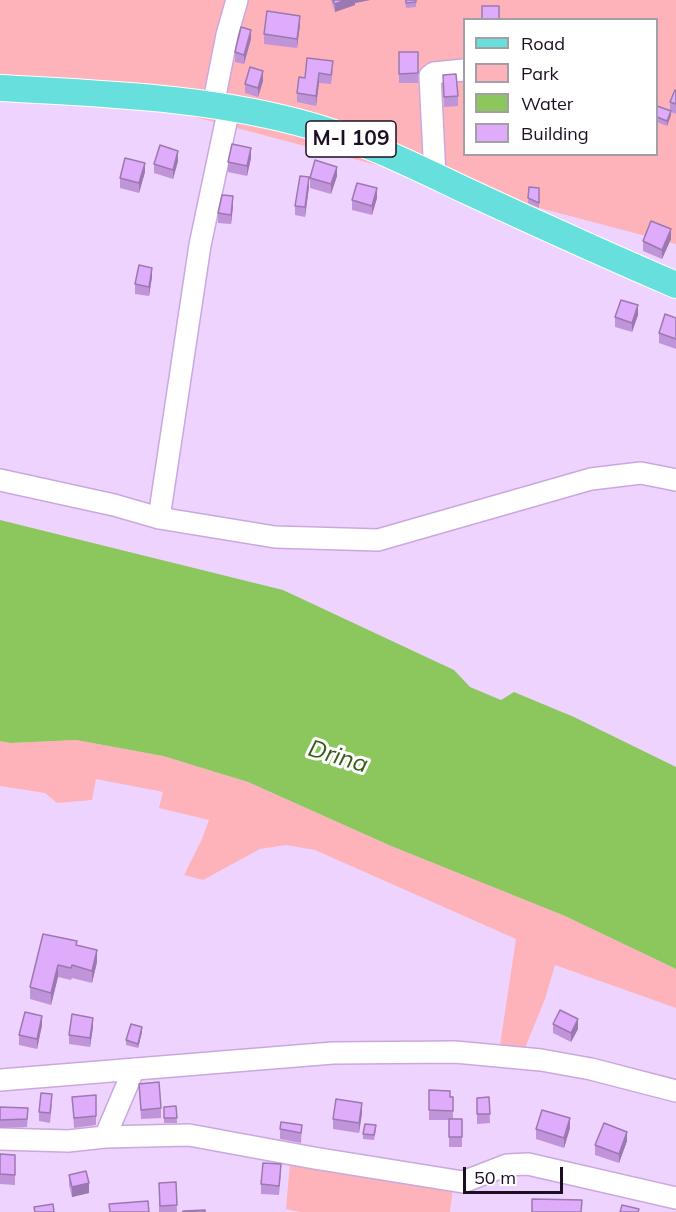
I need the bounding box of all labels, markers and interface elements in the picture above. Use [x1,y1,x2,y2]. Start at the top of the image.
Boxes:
legend [463,18,658,156]
text: Road [521,32,565,55]
text: Park [521,62,559,85]
text: Water [521,92,573,115]
road number: M-I 109 [306,121,396,157]
text: Building [521,122,589,145]
water label: Drina [305,734,371,780]
scale bar [466,1155,566,1193]
text: 50 m [474,1166,516,1189]

